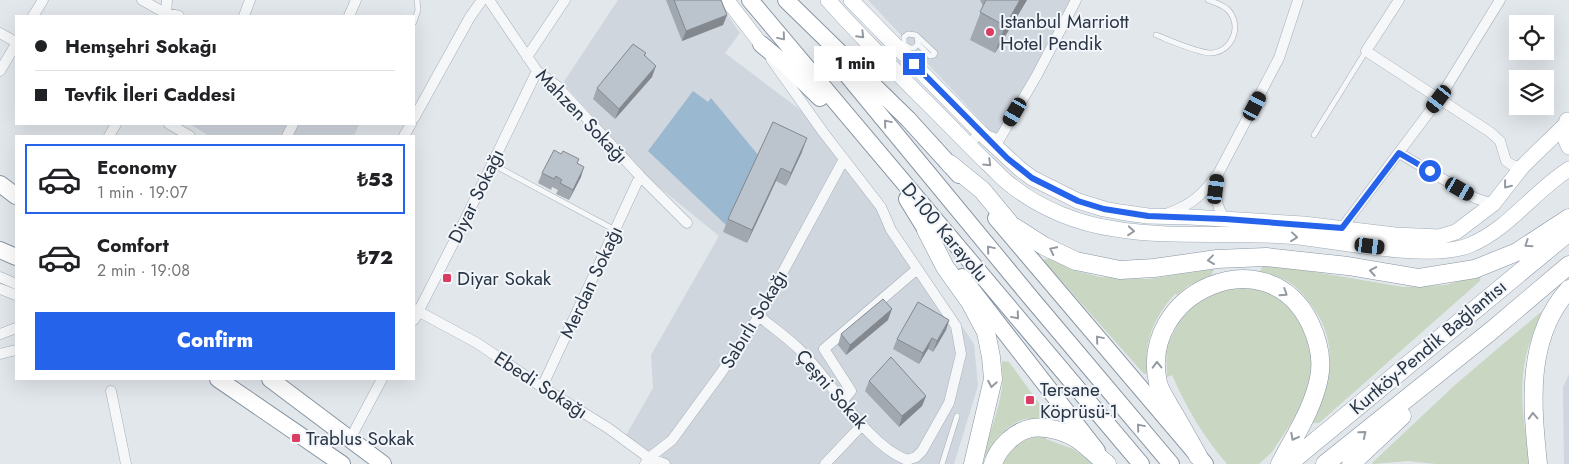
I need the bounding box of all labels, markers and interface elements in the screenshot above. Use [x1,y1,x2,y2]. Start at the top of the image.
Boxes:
place label: Istanbul Marriott Hotel Pendik [1000,8,1129,57]
map controls [1509,15,1554,115]
button: locate [1509,15,1554,60]
marker: Istanbul Marriott Hotel Pendik [984,26,996,38]
one-way arrow [855,30,864,39]
one-way arrow [776,32,785,41]
text: Hemşehri Sokağı [65,33,217,60]
callout: 1 min [814,46,896,82]
text: 1 min [835,52,875,75]
route end [903,53,925,75]
street label: Mahzen Sokağı [530,63,634,169]
button: layers [1509,70,1554,115]
text: Tevfik İleri Caddesi [65,81,235,108]
car [1423,83,1454,115]
car [1241,89,1268,123]
car [1001,95,1028,129]
one-way arrow [884,120,893,129]
street label: Diyar Sokağı [442,144,510,248]
text: Economy [97,154,177,181]
icon: car [37,157,82,202]
one-way arrow [982,157,991,166]
route start [1419,160,1441,182]
text: ₺53 [357,166,393,193]
car [1206,173,1225,205]
car [1443,175,1476,203]
street label: D-100 Karayolu [895,177,995,287]
one-way arrow [1505,179,1513,188]
text: 1 min · 19:07 [97,181,188,204]
street label: Merdan Sokağı [553,221,629,343]
one-way arrow [1128,225,1136,236]
one-way arrow [1290,231,1298,242]
text: Comfort [97,232,169,259]
icon: car [37,235,82,280]
car [1354,237,1385,255]
one-way arrow [1524,238,1533,248]
text: ₺72 [357,244,393,271]
one-way arrow [987,245,996,254]
one-way arrow [1049,246,1058,256]
one-way arrow [1207,254,1215,265]
text: 2 min · 19:08 [97,259,190,282]
place label: Diyar Sokak [457,265,552,292]
street label: Sabırlı Sokağı [714,265,794,373]
one-way arrow [1368,266,1377,276]
marker: Diyar Sokak [441,272,453,284]
street label: Kurtköy-Pendik Bağlantısı [1344,273,1512,421]
one-way arrow [1279,286,1288,296]
one-way arrow [1010,310,1019,319]
button: Confirm [35,312,395,370]
one-way arrow [1096,336,1104,345]
street label: Çeşni Sokak [790,343,875,435]
street label: Ebedi Sokağı [489,345,593,425]
one-way arrow [1152,361,1162,368]
place label: Tersane Köprüsü-1 [1040,376,1118,425]
one-way arrow [987,380,997,389]
marker: Tersane Köprüsü-1 [1024,394,1036,406]
one-way arrow [1528,411,1539,419]
one-way arrow [1136,423,1145,432]
place label: Trablus Sokak [306,425,415,452]
one-way arrow [1357,431,1366,439]
marker: Trablus Sokak [290,432,302,444]
one-way arrow [1290,432,1300,441]

